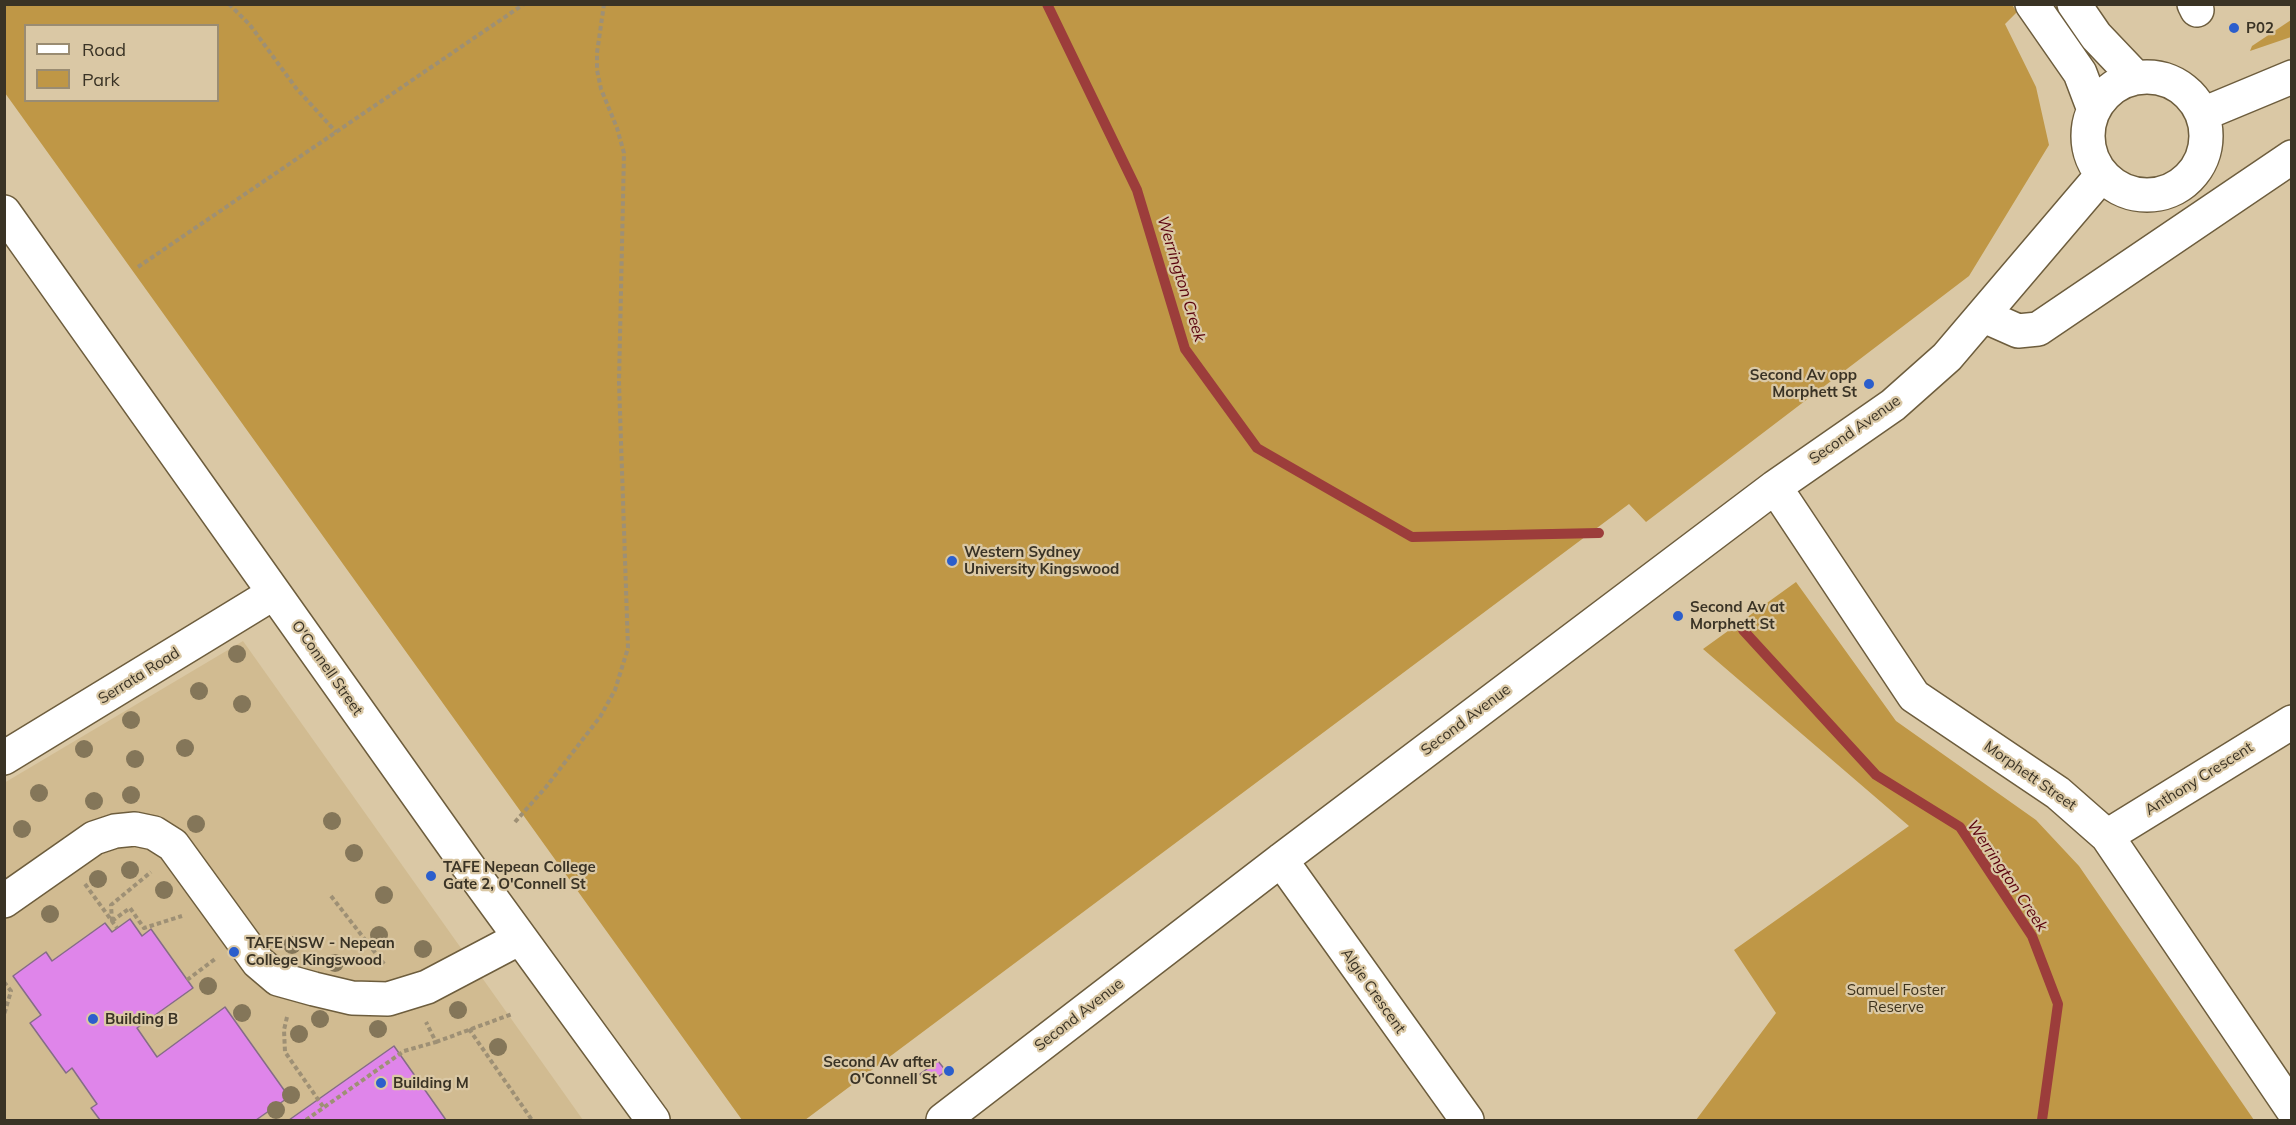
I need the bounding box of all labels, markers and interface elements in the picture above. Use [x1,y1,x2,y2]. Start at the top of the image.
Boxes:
place label: P02 [2246,19,2274,37]
marker: P02 [2227,21,2241,35]
legend [24,24,219,102]
text: Road [82,38,126,61]
text: Park [82,68,120,91]
water label: Werrington Creek [1153,214,1209,344]
place label: Second Av opp Morphett St [1750,366,1857,401]
marker: Second Av opp Morphett St [1862,377,1876,391]
street label: Second Avenue [1806,392,1904,468]
place label: Western Sydney University Kingswood [964,543,1119,578]
marker: Western Sydney University Kingswood [945,554,959,568]
place label: Second Av at Morphett St [1690,598,1785,633]
marker: Second Av at Morphett St [1671,609,1685,623]
street label: O'Connell Street [288,617,366,719]
street label: Serrata Road [95,644,183,708]
street label: Second Avenue [1418,681,1514,759]
street label: Morphett Street [1980,738,2080,814]
street label: Anthony Crescent [2142,739,2256,819]
water label: Werrington Creek [1963,817,2051,935]
place label: TAFE Nepean College Gate 2, O'Connell St [443,858,596,893]
marker: TAFE Nepean College Gate 2, O'Connell St [424,869,438,883]
place label: TAFE NSW - Nepean College Kingswood [246,934,395,969]
marker: TAFE NSW - Nepean College Kingswood [227,945,241,959]
street label: Algie Crescent [1337,945,1409,1037]
street label: Second Avenue [1031,975,1127,1055]
park label: Samuel Foster Reserve [1847,981,1945,1016]
place label: Building B [105,1010,178,1028]
marker: Building B [86,1012,100,1026]
place label: Second Av after O'Connell St [823,1053,937,1088]
marker: Second Av after O'Connell St [942,1064,956,1078]
place label: Building M [393,1074,469,1092]
marker: Building M [374,1076,388,1090]

